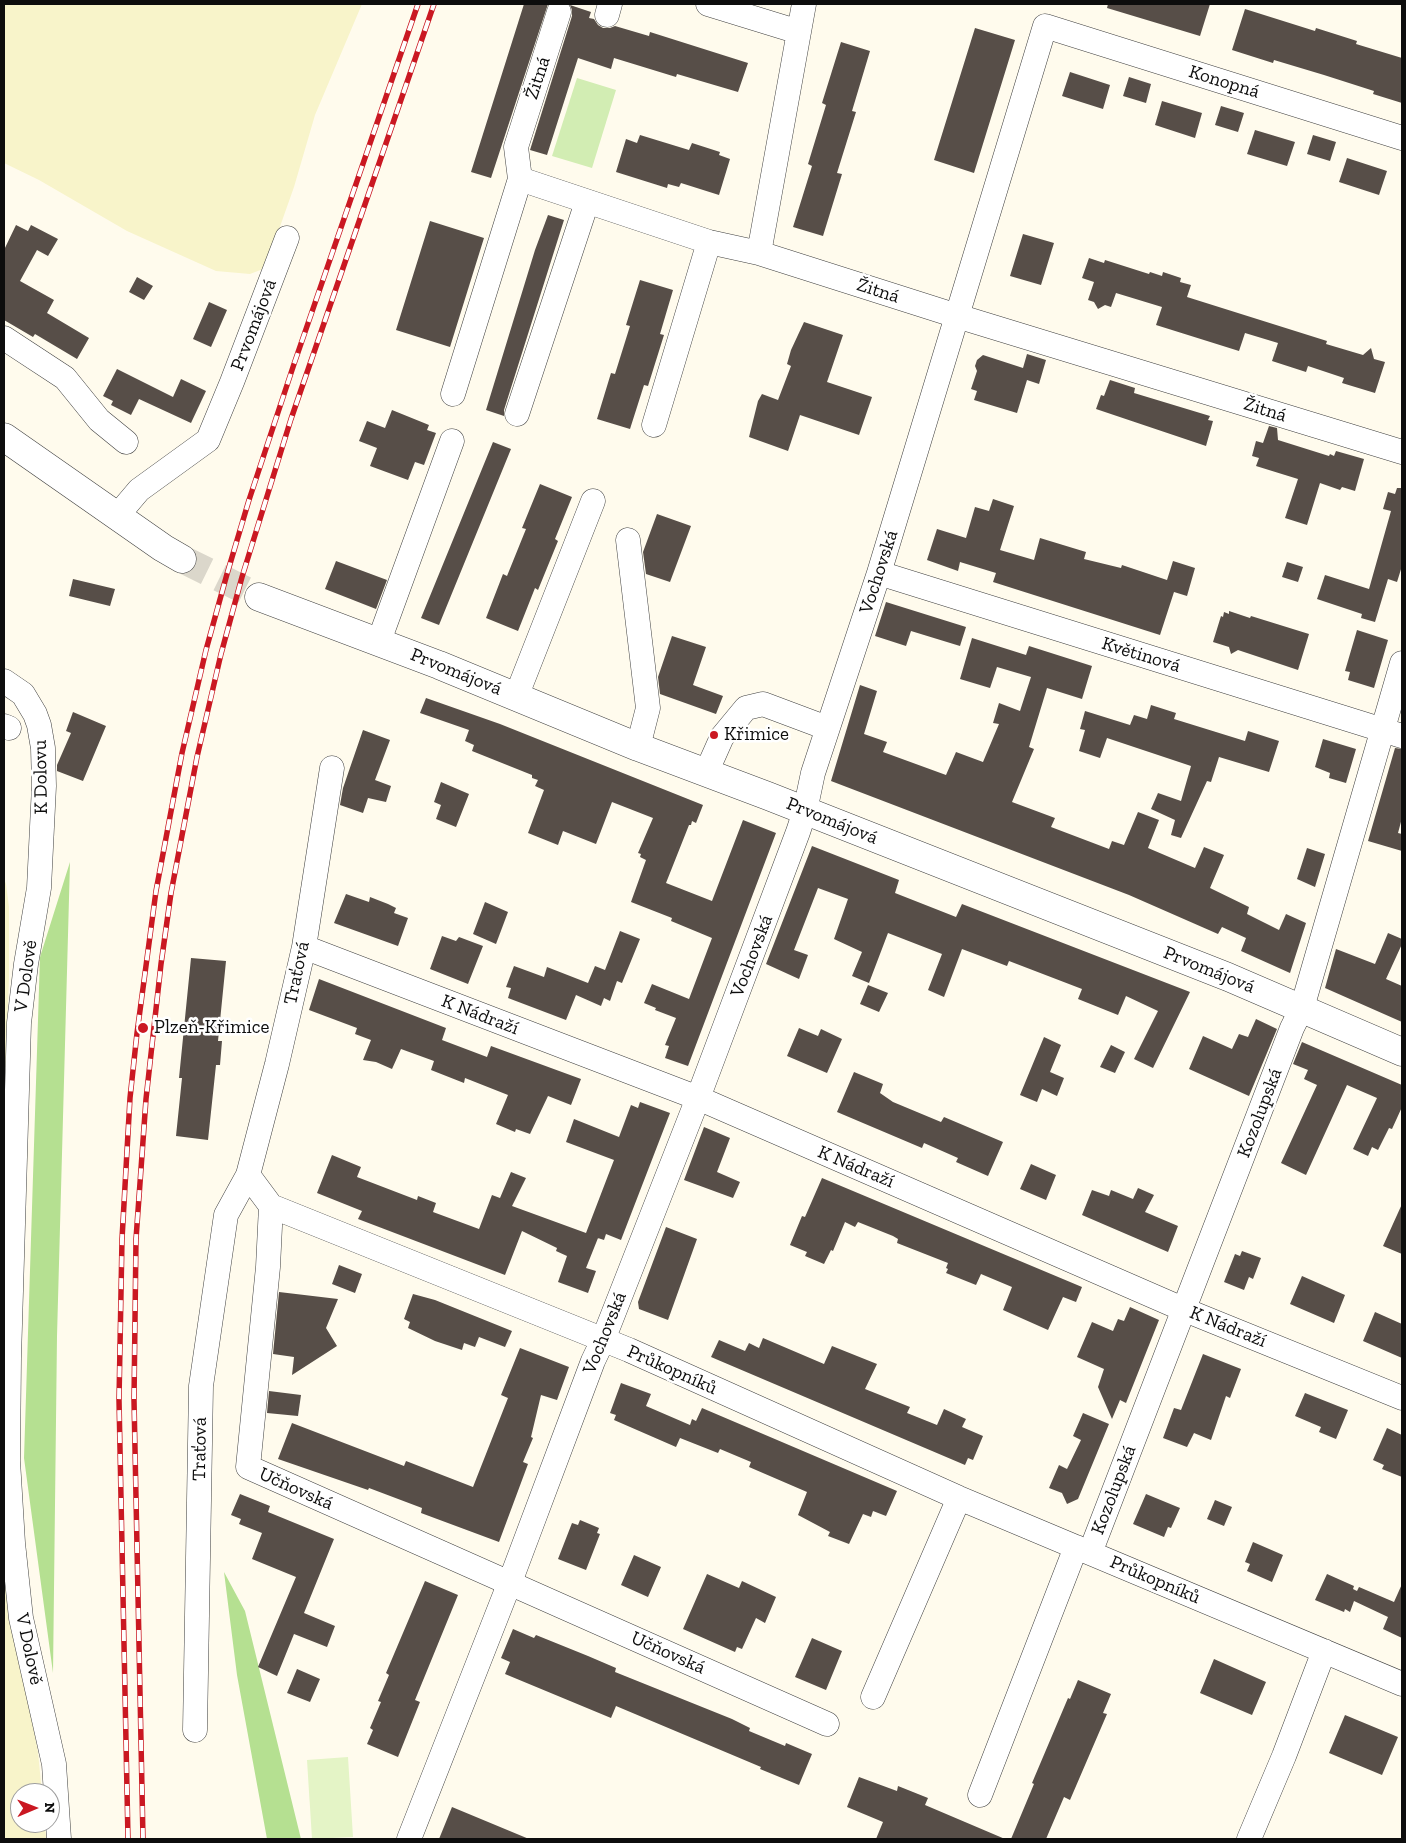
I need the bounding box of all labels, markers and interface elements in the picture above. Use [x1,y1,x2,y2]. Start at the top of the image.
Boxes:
street label: Žitná [520,54,556,102]
street label: Konopná [1186,60,1262,104]
street label: Žitná [854,273,902,309]
street label: Prvomájová [226,276,282,374]
street label: Žitná [1241,393,1289,427]
street label: Vochovská [855,527,903,617]
street label: Květinová [1099,632,1183,678]
street label: Prvomájová [407,643,505,701]
place label: Křimice [724,724,789,746]
marker: Křimice [708,729,720,741]
street label: K Dolovu [29,740,53,814]
street label: Prvomájová [783,792,881,850]
street label: Vochovská [726,912,778,1000]
street label: V Dolově [10,938,42,1014]
street label: Traťová [279,939,315,1007]
street label: Prvomájová [1160,941,1258,999]
street label: K Nádraží [438,990,522,1040]
place label: Plzeň-Křimice [154,1017,269,1039]
marker: Plzeň-Křimice [136,1021,150,1035]
street label: Kozolupská [1233,1065,1287,1161]
street label: K Nádraží [814,1141,898,1193]
street label: Vochovská [578,1289,632,1377]
street label: K Nádraží [1186,1301,1270,1353]
street label: Průkopníků [623,1340,721,1400]
street label: Traťová [188,1417,212,1481]
street label: Kozolupská [1087,1442,1141,1538]
street label: Učňovská [255,1463,337,1515]
street label: Průkopníků [1106,1551,1204,1609]
street label: V Dolově [10,1611,48,1687]
street label: Učňovská [627,1627,709,1679]
north arrow [10,1783,60,1833]
text: N [41,1802,58,1813]

